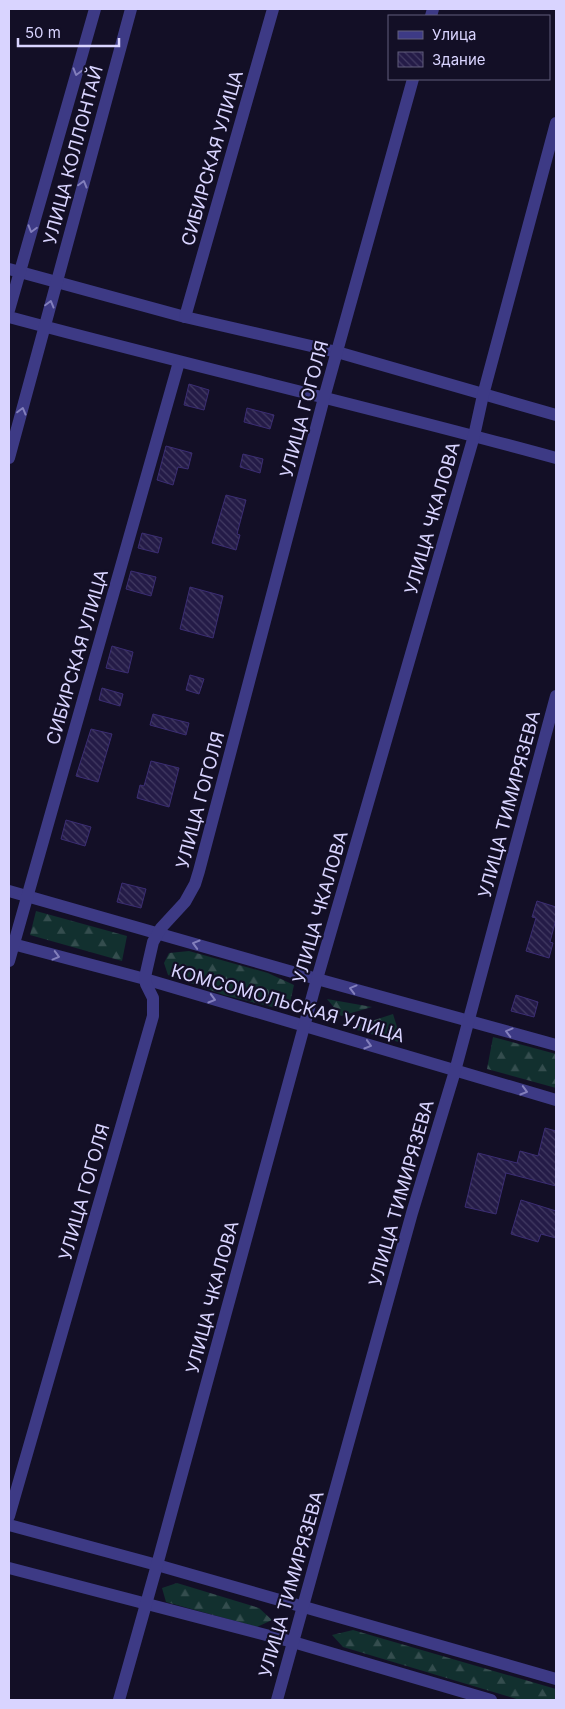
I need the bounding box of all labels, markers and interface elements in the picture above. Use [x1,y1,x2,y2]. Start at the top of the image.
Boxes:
scale bar [18,15,119,47]
legend [388,15,550,80]
text: 50 m [25,23,61,42]
text: Улица [432,25,476,44]
text: Здание [432,50,486,69]
street label: УЛИЦА КОЛЛОНТАЙ [38,63,107,247]
one-way arrow [72,68,82,76]
street label: СИБИРСКАЯ УЛИЦА [177,68,247,248]
one-way arrow [77,180,88,189]
one-way arrow [28,224,38,232]
one-way arrow [45,301,55,309]
street label: УЛИЦА ГОГОЛЯ [276,338,332,480]
one-way arrow [16,407,26,415]
street label: УЛИЦА ЧКАЛОВА [400,439,464,597]
street label: СИБИРСКАЯ УЛИЦА [42,567,112,747]
street label: УЛИЦА ТИМИРЯЗЕВА [474,708,544,900]
street label: УЛИЦА ГОГОЛЯ [172,729,228,871]
street label: УЛИЦА ЧКАЛОВА [288,828,352,986]
one-way arrow [193,939,201,949]
one-way arrow [51,950,60,961]
street label: КОМСОМОЛЬСКАЯ УЛИЦА [169,960,407,1046]
one-way arrow [349,984,357,994]
one-way arrow [208,994,216,1004]
one-way arrow [506,1027,514,1037]
one-way arrow [364,1039,372,1049]
one-way arrow [520,1085,528,1095]
street label: УЛИЦА ТИМИРЯЗЕВА [364,1097,438,1289]
street label: УЛИЦА ГОГОЛЯ [54,1121,114,1263]
street label: УЛИЦА ЧКАЛОВА [181,1218,243,1376]
street label: УЛИЦА ТИМИРЯЗЕВА [254,1488,328,1680]

